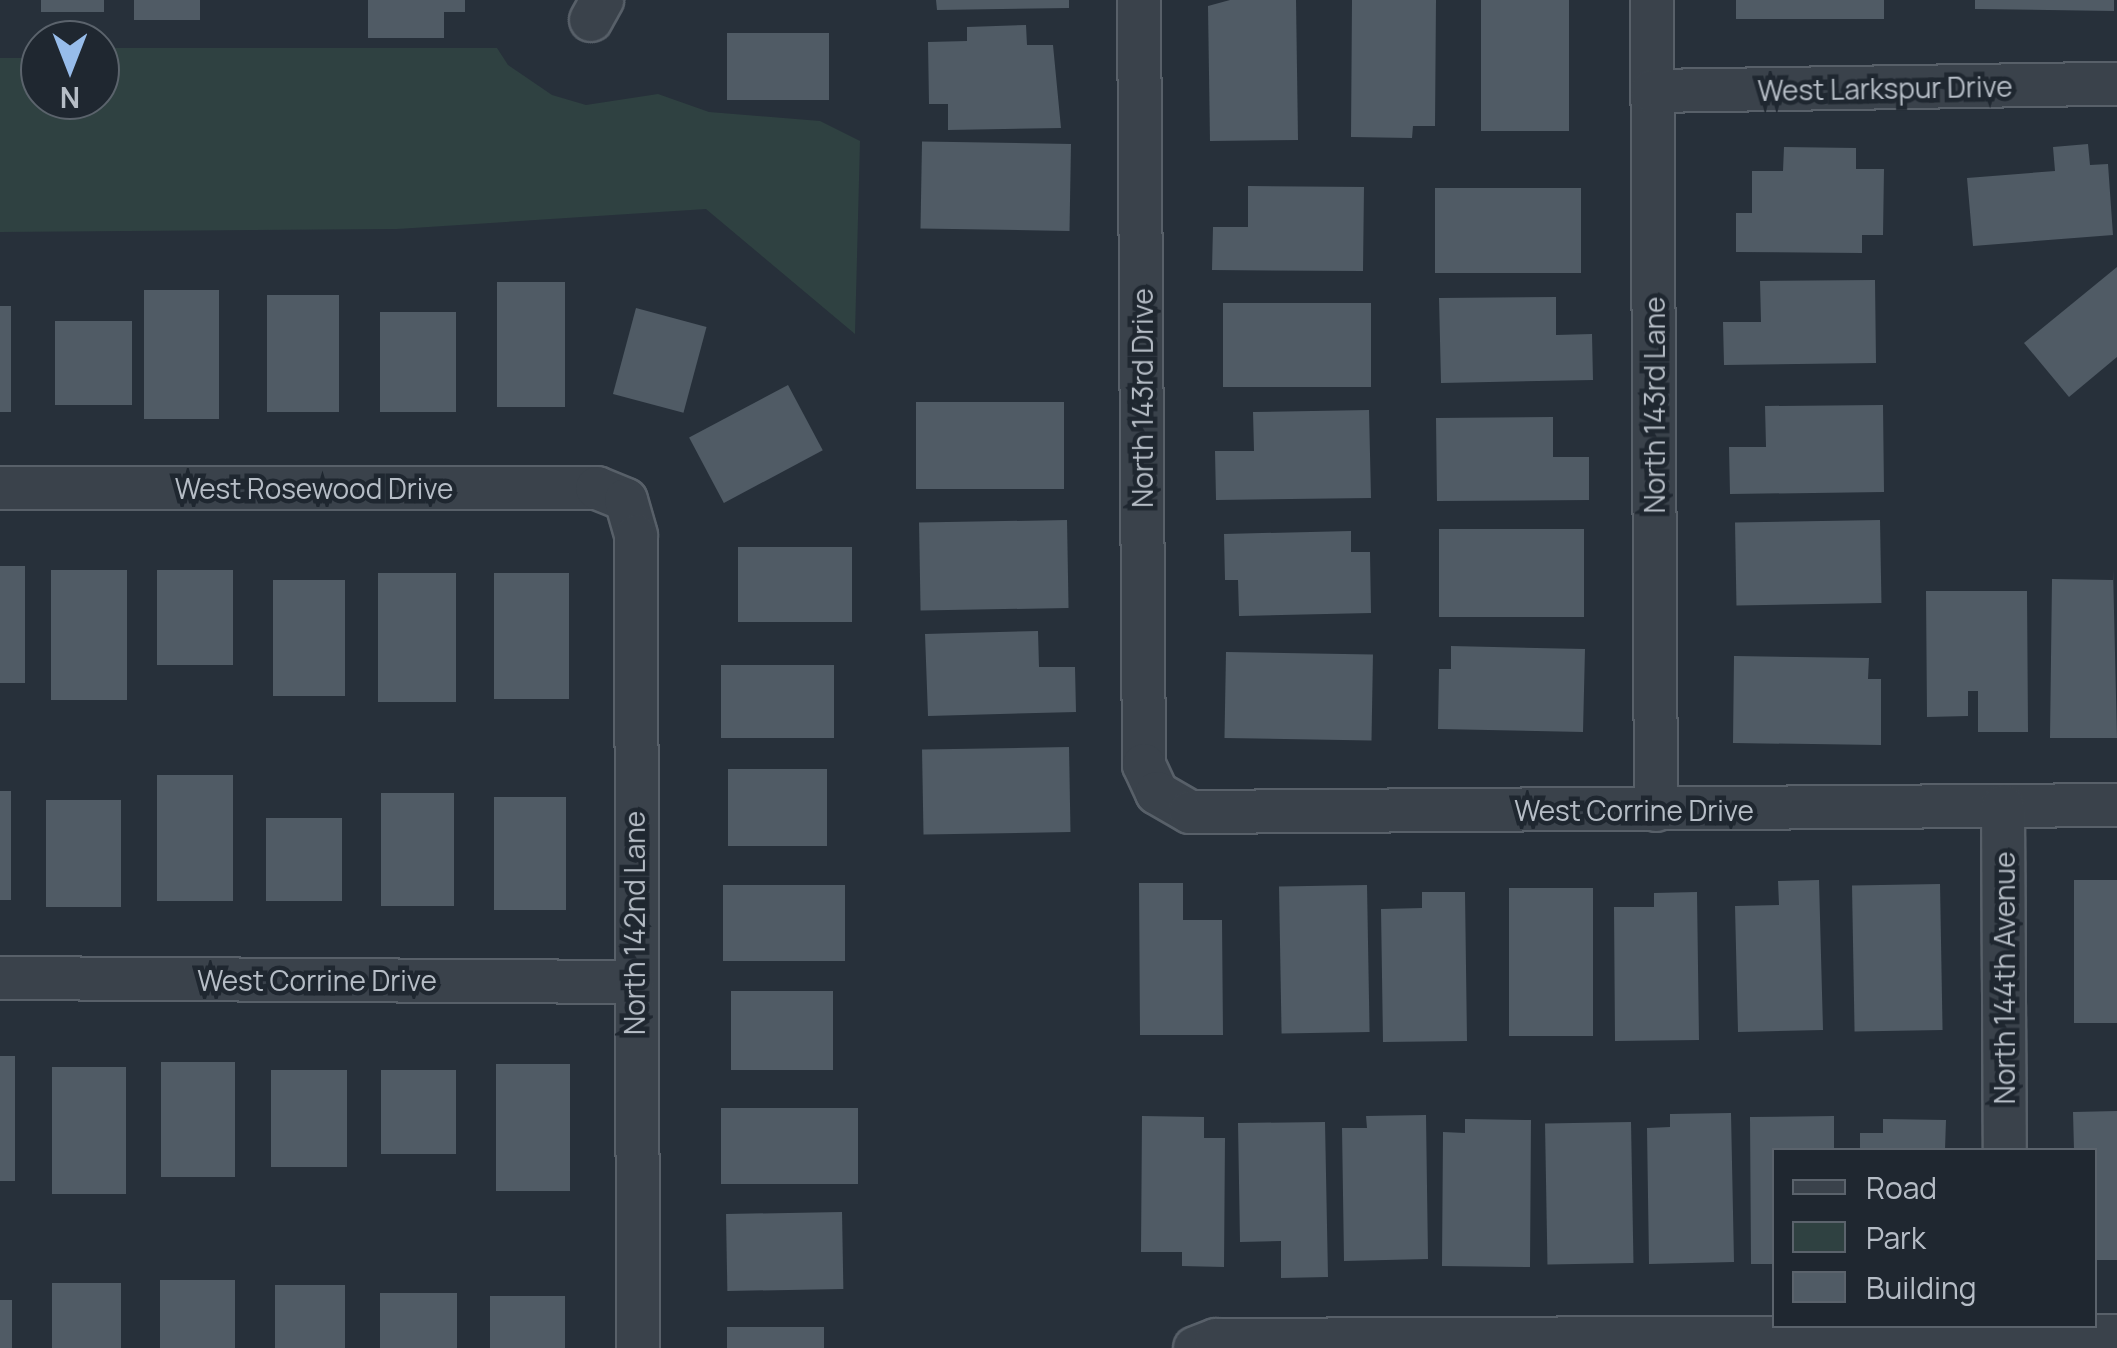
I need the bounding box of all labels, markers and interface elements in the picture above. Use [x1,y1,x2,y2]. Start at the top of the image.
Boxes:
north arrow [20,20,120,120]
street label: West Larkspur Drive [1757,69,2013,107]
text: N [60,79,80,117]
street label: North 143rd Drive [1125,288,1159,508]
street label: North 143rd Lane [1637,297,1671,513]
street label: West Rosewood Drive [175,471,453,505]
street label: West Corrine Drive [1514,793,1754,827]
street label: North 142nd Lane [617,811,651,1035]
street label: North 144th Avenue [1987,852,2021,1104]
street label: West Corrine Drive [197,963,437,997]
legend [1772,1148,2097,1328]
text: Road [1866,1167,1937,1208]
text: Park [1866,1217,1926,1258]
text: Building [1866,1267,1977,1308]

